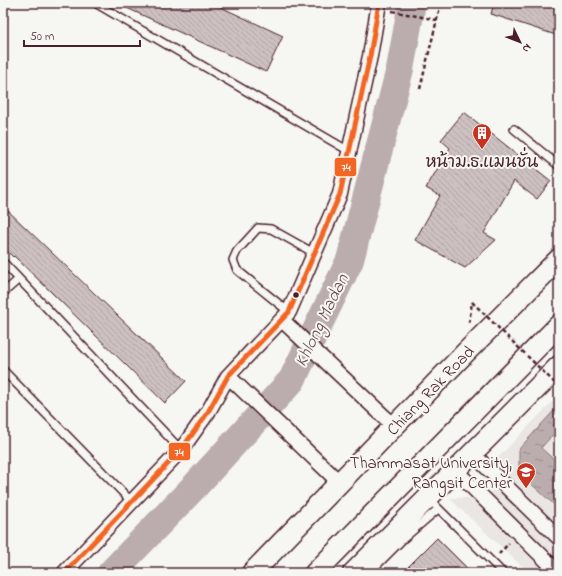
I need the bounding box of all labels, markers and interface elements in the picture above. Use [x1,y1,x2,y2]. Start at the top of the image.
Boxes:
scale bar [24,22,140,48]
north arrow [500,22,540,62]
text: 50 m [30,28,54,46]
text: N [518,40,535,56]
building icon: หน้าม.ธ.แมนชั่น [471,122,493,150]
place label: หน้าม.ธ.แมนชั่น [426,147,538,175]
line badge: 74 [334,157,357,177]
text: 74 [341,160,351,176]
water label: Khlong Madan [289,269,357,372]
unlabelled marker [291,290,301,300]
street label: Chiang Rak Road [381,340,483,443]
line badge: 74 [168,442,191,461]
text: 74 [174,445,184,461]
place label: Thammasat University, Rangsit Center [350,451,513,498]
school or university icon: Thammasat University, Rangsit Center [515,461,537,489]

